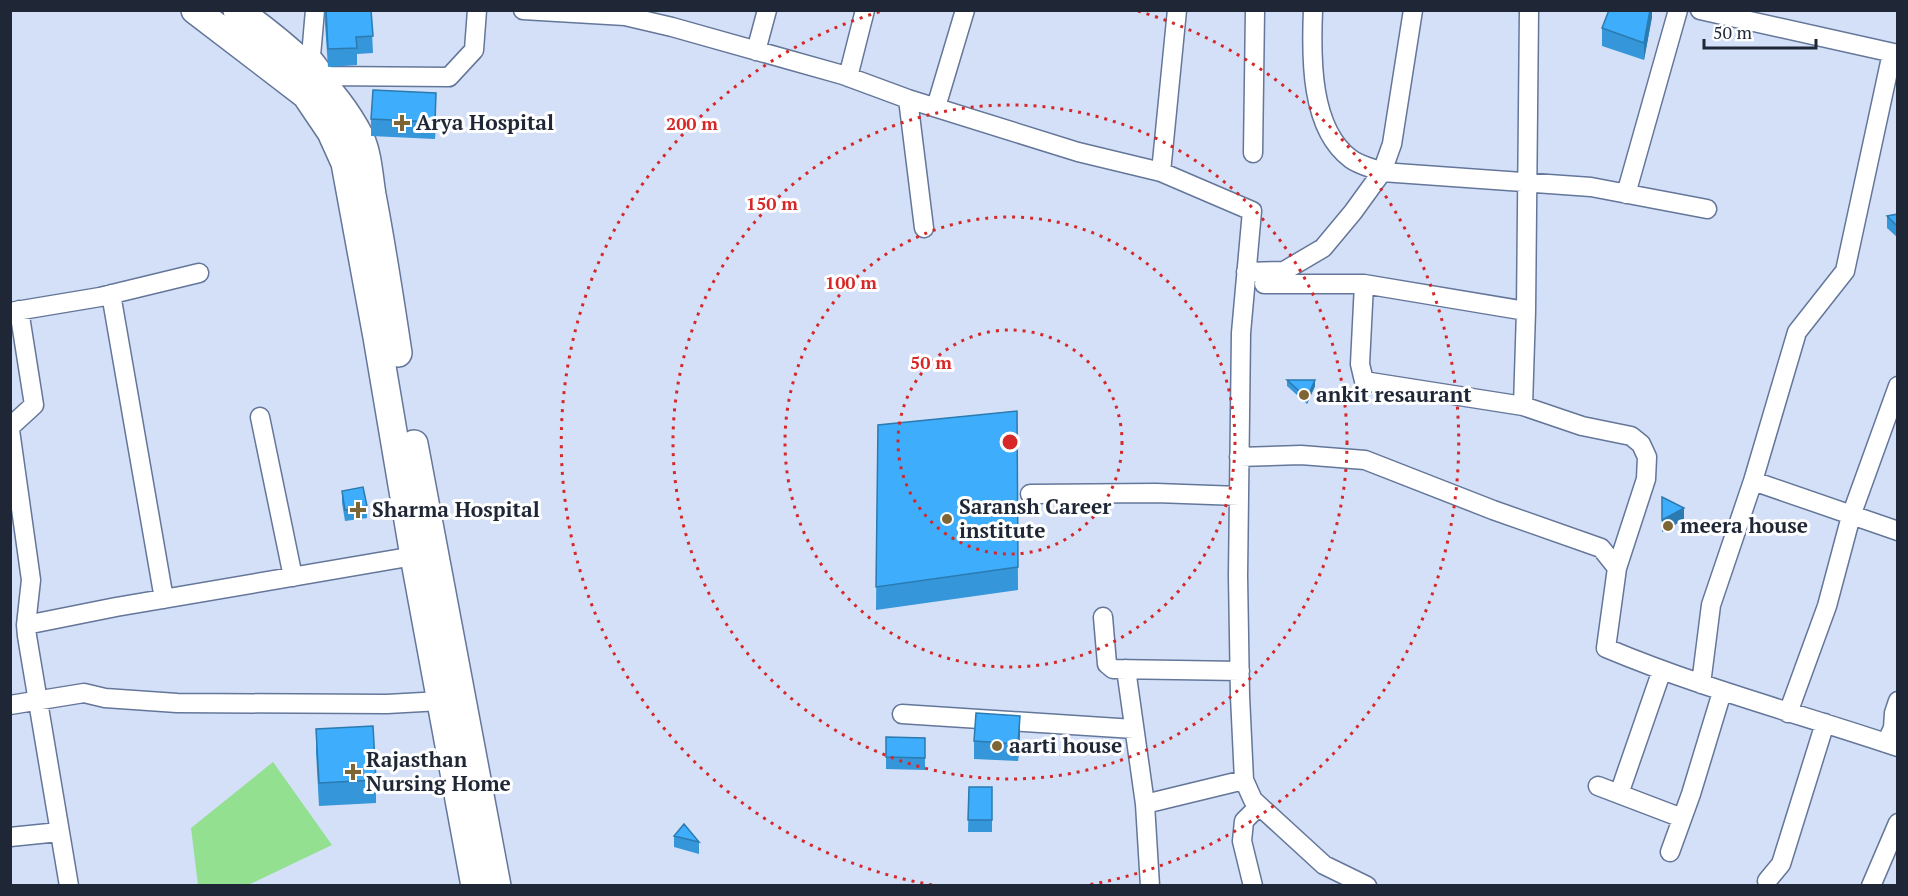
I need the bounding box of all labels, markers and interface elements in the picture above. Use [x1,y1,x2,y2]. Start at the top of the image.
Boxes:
scale bar [1704,12,1816,50]
text: 50 m [1713,20,1753,44]
place label: Arya Hospital [416,108,554,136]
text: 200 m [666,111,718,135]
marker: Arya Hospital [393,114,411,132]
text: 150 m [746,191,798,215]
text: 100 m [825,270,877,294]
text: 50 m [910,350,952,374]
place label: ankit resaurant [1316,380,1472,408]
marker: ankit resaurant [1297,388,1311,402]
centre of rings [1000,432,1020,452]
place label: Saransh Career institute [959,492,1111,544]
place label: Sharma Hospital [372,495,540,523]
marker: Sharma Hospital [349,501,367,519]
place label: meera house [1680,511,1808,539]
marker: Saransh Career institute [940,512,954,526]
marker: meera house [1661,519,1675,533]
place label: aarti house [1009,731,1122,759]
marker: aarti house [990,739,1004,753]
place label: Rajasthan Nursing Home [366,745,511,797]
marker: Rajasthan Nursing Home [344,763,362,781]

